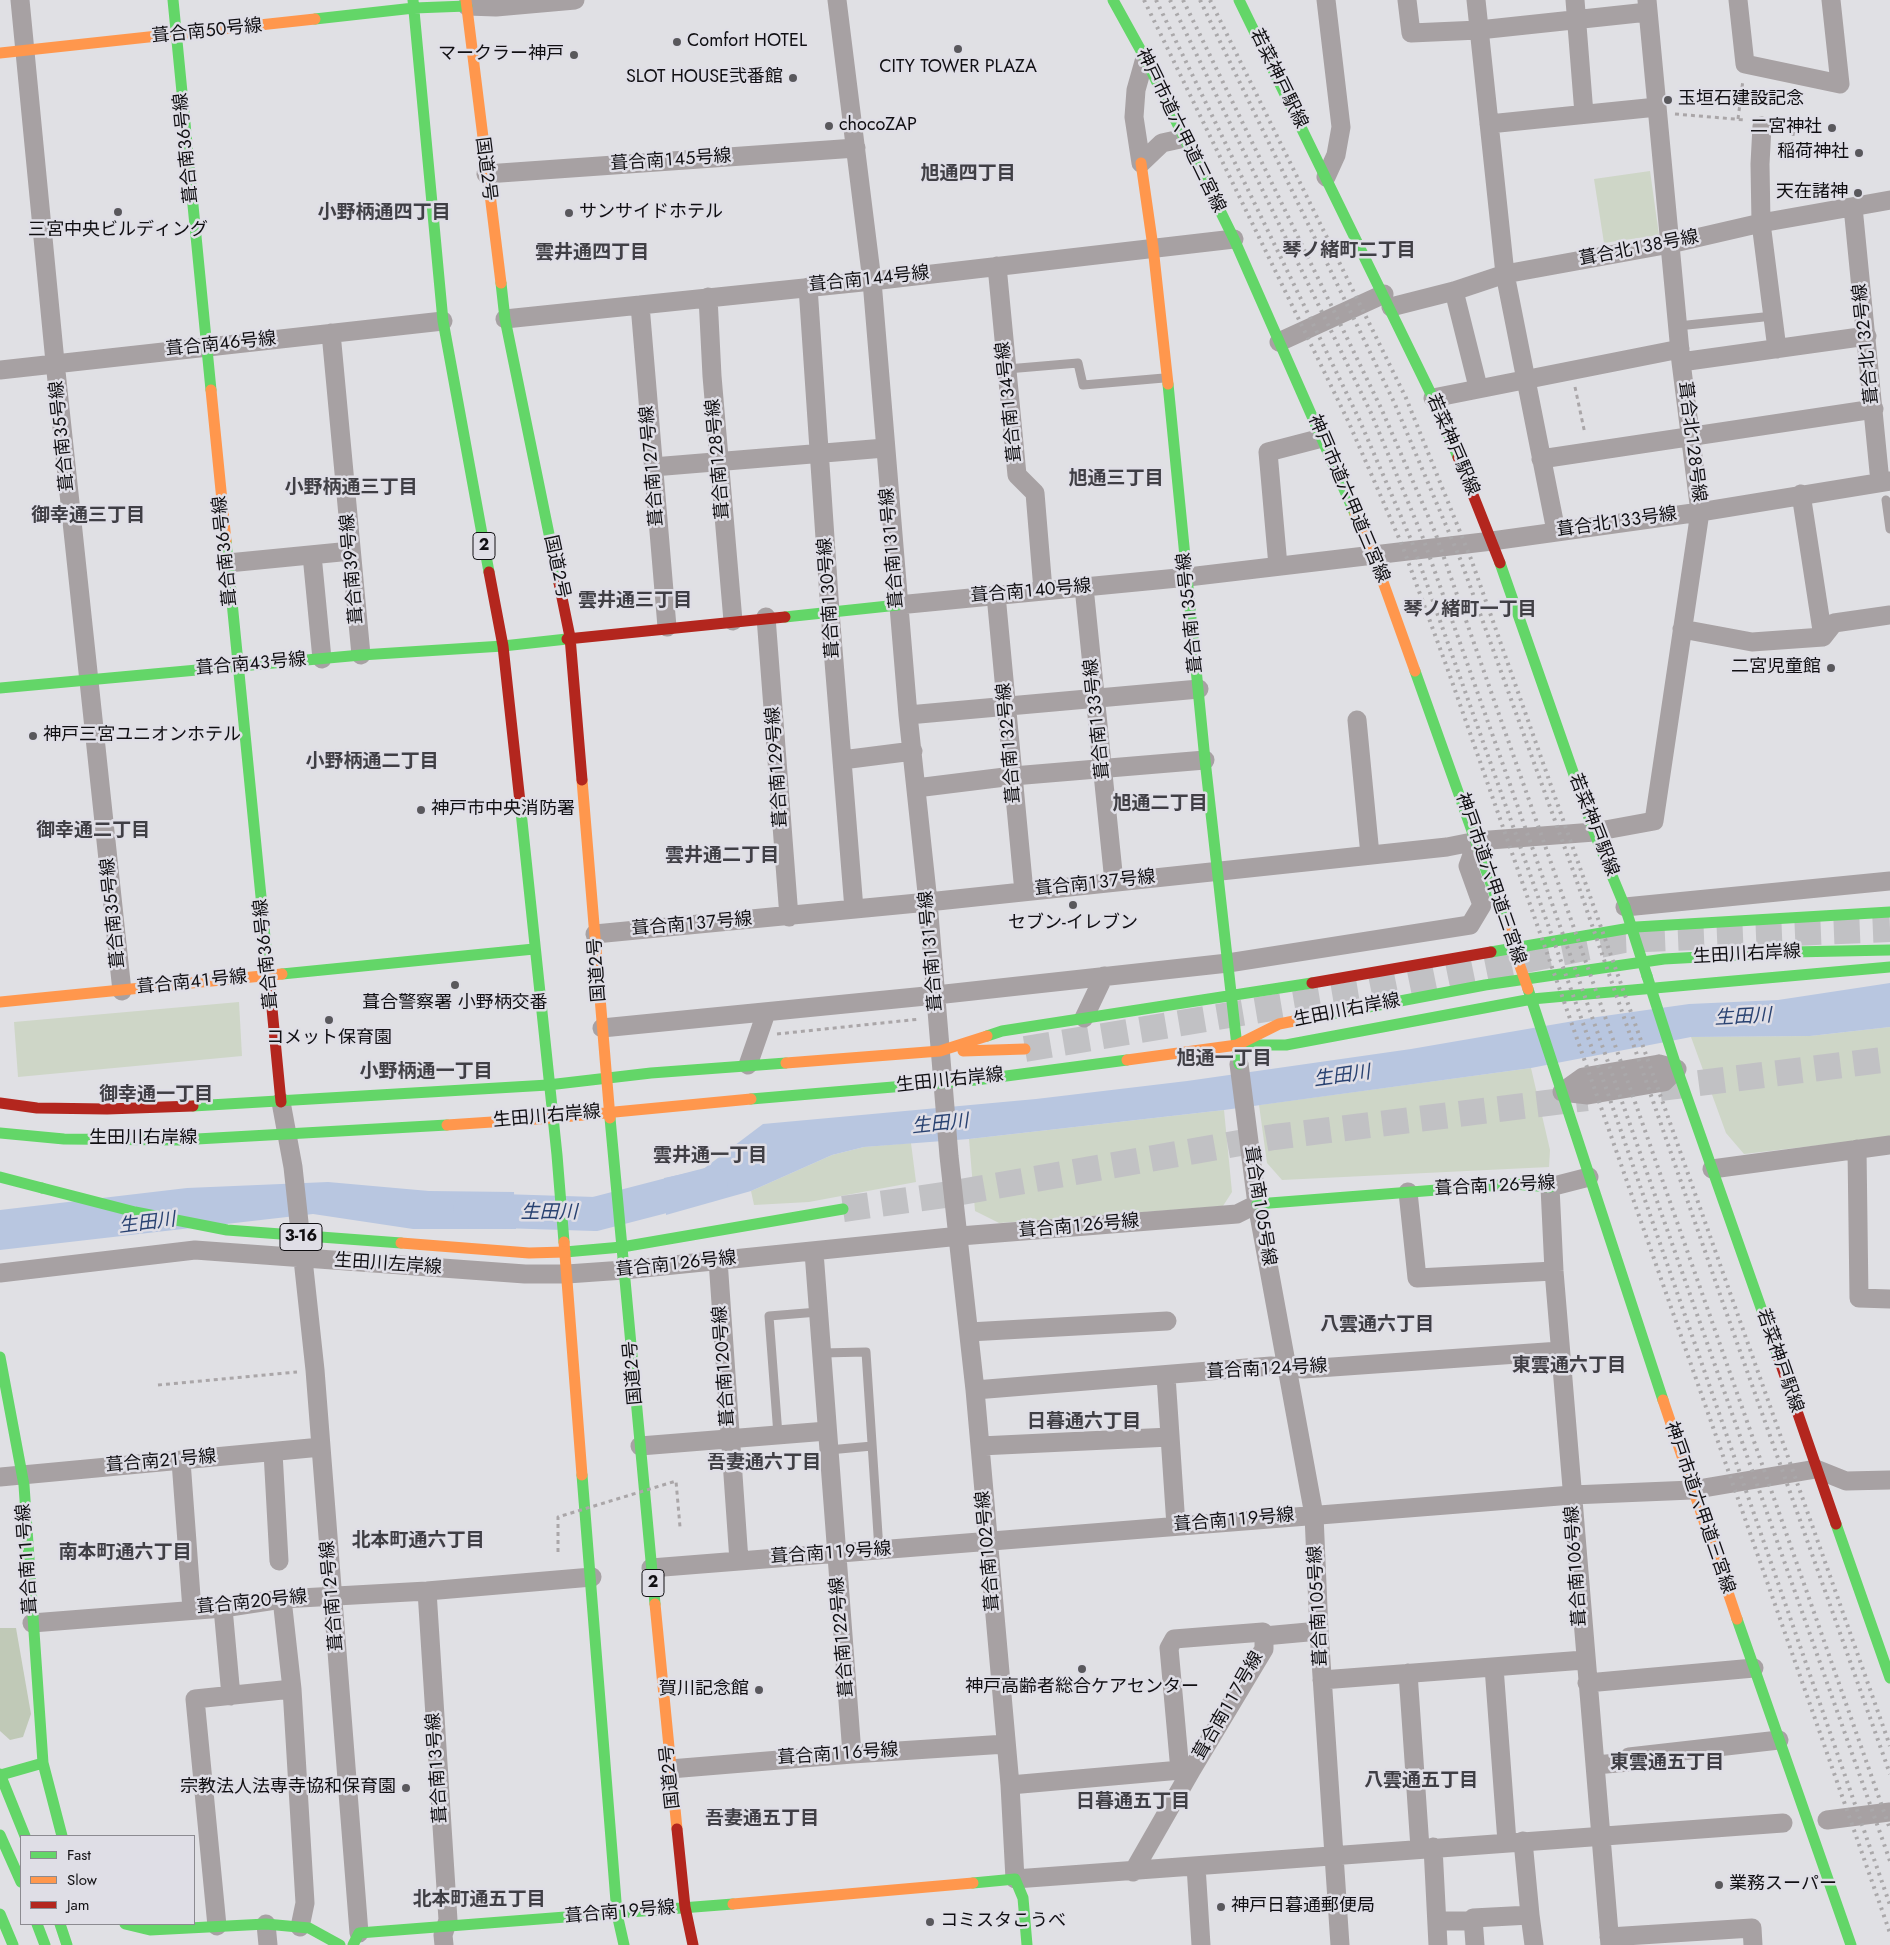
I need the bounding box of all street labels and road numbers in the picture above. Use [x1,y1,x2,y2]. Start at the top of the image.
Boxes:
street label: 葺合南５０号線 [151,15,263,49]
street label: 若菜神戸駅線 [1245,26,1311,132]
street label: 神戸市道六甲道三宮線 [1131,45,1229,217]
street label: 葺合南３６号線 [170,92,204,204]
street label: 国道2号 [470,136,500,202]
street label: 葺合南１４５号線 [610,146,732,176]
street label: 葺合北１３８号線 [1577,227,1701,271]
street label: 葺合南１４４号線 [808,263,930,297]
street label: 葺合北１３２号線 [1850,283,1884,405]
street label: 葺合南４６号線 [165,328,277,362]
street label: 葺合南１３４号線 [993,341,1027,463]
street label: 葺合南３５号線 [46,380,80,492]
street label: 葺合北１２８号線 [1673,380,1709,504]
street label: 若菜神戸駅線 [1421,391,1483,499]
street label: 葺合南１２８号線 [703,398,735,520]
street label: 葺合南１２７号線 [637,405,669,527]
street label: 神戸市道六甲道三宮線 [1303,412,1393,586]
street label: 葺合南１３１号線 [877,487,909,609]
street label: 葺合南３６号線 [209,495,243,607]
street label: 葺合北１３３号線 [1555,504,1679,542]
street label: 葺合南３９号線 [337,513,369,625]
road number: 2 [473,532,495,560]
street label: 国道2号 [539,533,573,601]
street label: 葺合南１３０号線 [815,537,845,659]
street label: 葺合南１３５号線 [1174,552,1208,674]
street label: 葺合南１４０号線 [970,576,1092,608]
street label: 葺合南４３号線 [195,649,307,681]
street label: 葺合南１３３号線 [1081,658,1115,780]
street label: 葺合南１３２号線 [994,682,1026,804]
street label: 葺合南１２９号線 [763,706,793,828]
street label: 若菜神戸駅線 [1564,771,1622,879]
street label: 神戸市道六甲道三宮線 [1450,790,1530,968]
street label: 葺合南３５号線 [97,857,131,969]
street label: 葺合南１３７号線 [1034,867,1156,901]
street label: 葺合南１３１号線 [916,890,948,1012]
street label: 葺合南３６号線 [250,898,284,1010]
street label: 葺合南１３７号線 [631,909,753,941]
street label: 国道2号 [585,937,611,1003]
street label: 生田川右岸線 [1693,941,1801,969]
street label: 葺合南４１号線 [136,966,248,1000]
street label: 生田川右岸線 [1292,990,1402,1032]
street label: 生田川右岸線 [895,1065,1005,1097]
street label: 生田川右岸線 [492,1102,602,1132]
street label: 生田川右岸線 [89,1128,197,1150]
street label: 葺合南１０５号線 [1239,1144,1279,1268]
street label: 葺合南１２６号線 [1434,1173,1556,1201]
street label: 葺合南１２６号線 [1018,1211,1140,1243]
road number: 3-16 [280,1224,322,1250]
street label: 葺合南１２６号線 [615,1248,737,1282]
street label: 生田川左岸線 [333,1250,443,1280]
street label: 葺合南１２０号線 [710,1305,740,1427]
street label: 若菜神戸駅線 [1751,1306,1807,1416]
street label: 国道2号 [620,1340,648,1406]
street label: 葺合南１２４号線 [1206,1356,1328,1384]
street label: 神戸市道六甲道三宮線 [1659,1419,1739,1597]
street label: 葺合南２１号線 [105,1446,217,1478]
street label: 葺合南１０２号線 [973,1490,1005,1612]
street label: 葺合南１１号線 [13,1503,43,1615]
street label: 葺合南１１９号線 [1173,1505,1295,1537]
street label: 葺合南１０６号線 [1562,1505,1592,1627]
street label: 葺合南１１９号線 [770,1539,892,1569]
street label: 葺合南１２号線 [317,1540,349,1652]
street label: 葺合南１０５号線 [1305,1545,1333,1667]
road number: 2 [642,1570,664,1596]
street label: 葺合南１２２号線 [827,1576,859,1698]
street label: 葺合南２０号線 [196,1586,308,1620]
street label: 葺合南１１７号線 [1189,1648,1269,1764]
street label: 葺合南１３号線 [423,1712,453,1824]
street label: 葺合南１１６号線 [777,1740,899,1770]
street label: 国道2号 [657,1744,685,1810]
street label: 葺合南１９号線 [564,1897,676,1929]

